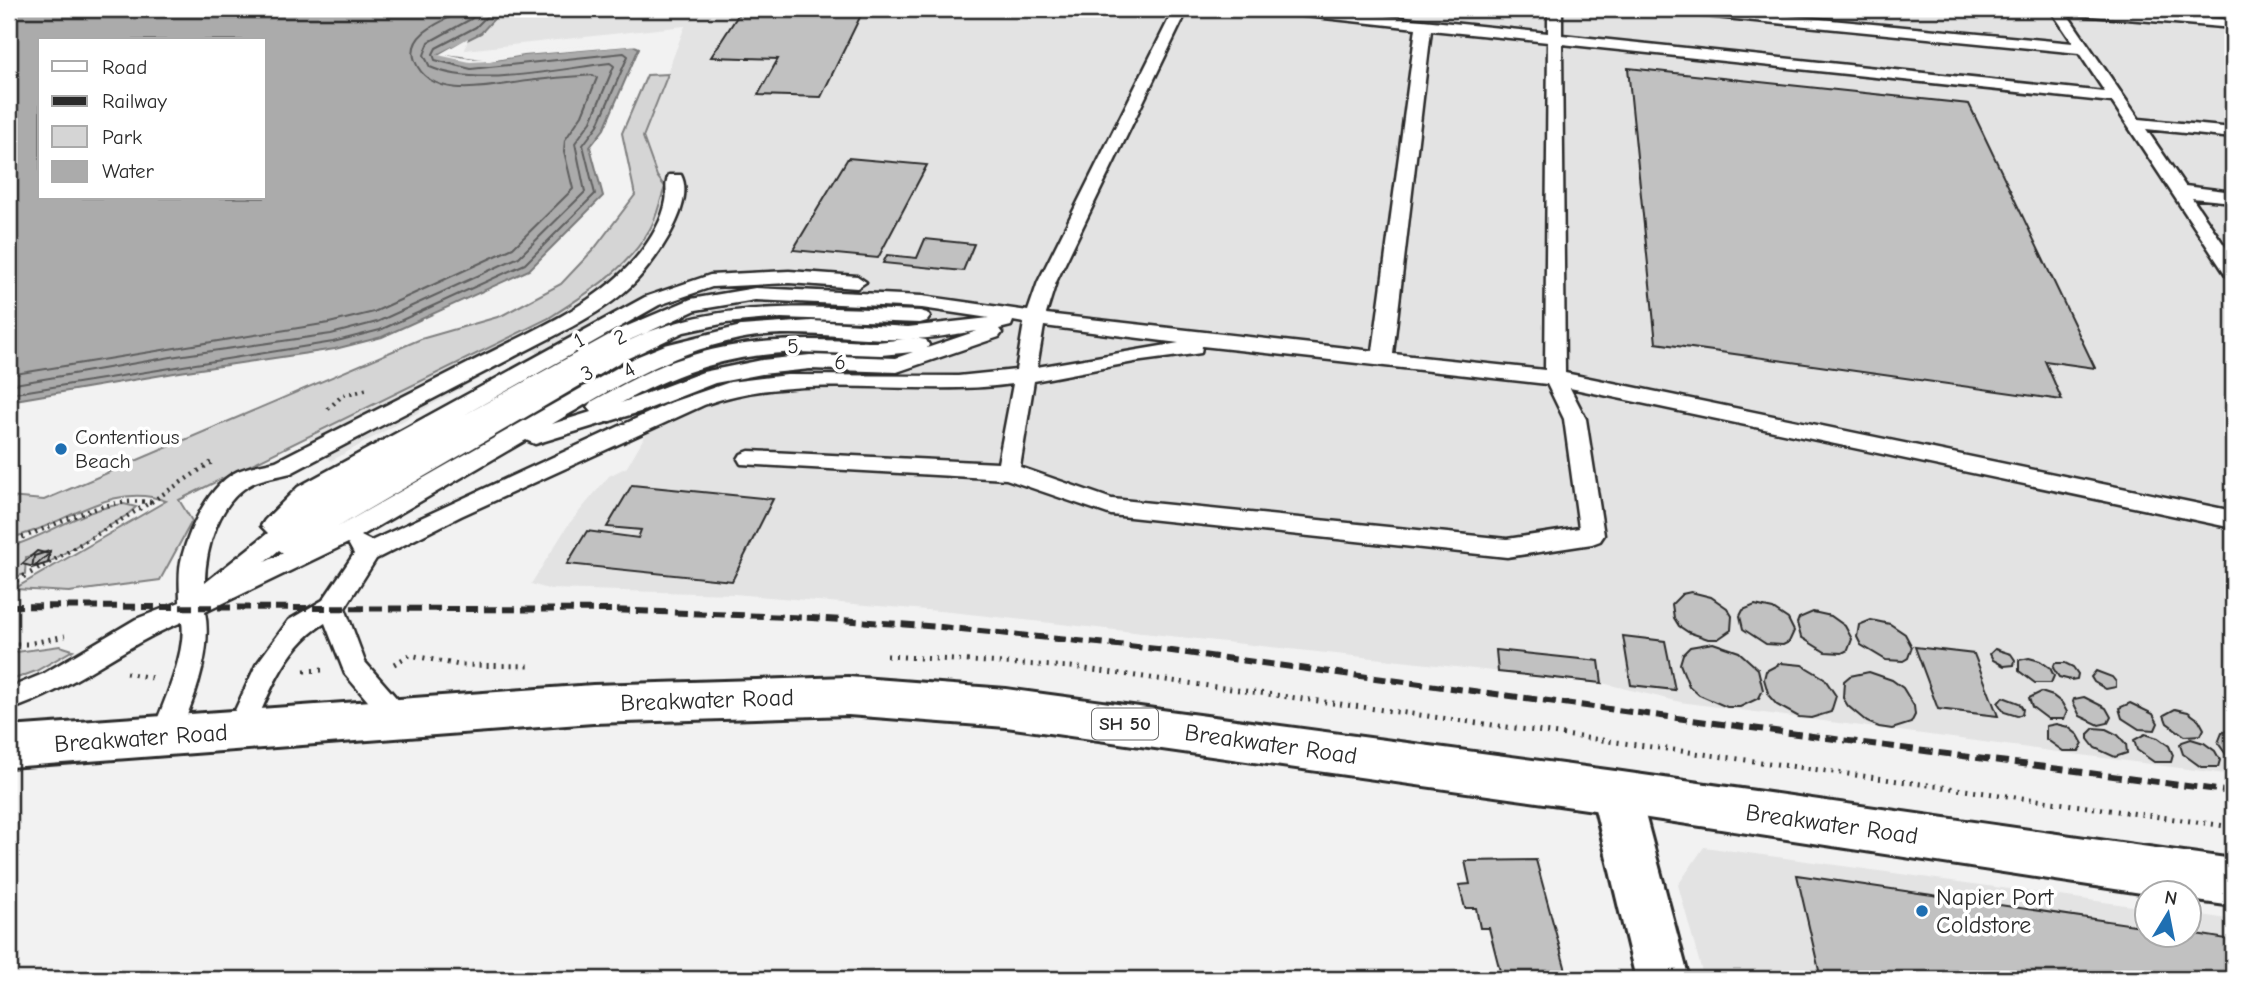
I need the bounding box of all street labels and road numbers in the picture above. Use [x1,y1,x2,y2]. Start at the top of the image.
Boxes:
street label: 2 [610,324,630,350]
street label: 1 [570,327,588,353]
street label: 5 [786,334,800,358]
street label: 6 [834,350,846,374]
street label: 4 [619,357,639,383]
street label: 3 [577,360,597,386]
street label: Breakwater Road [620,683,794,717]
road number: SH 50 [1092,708,1158,740]
street label: Breakwater Road [53,718,229,758]
street label: Breakwater Road [1183,718,1359,770]
street label: Breakwater Road [1744,798,1920,850]

